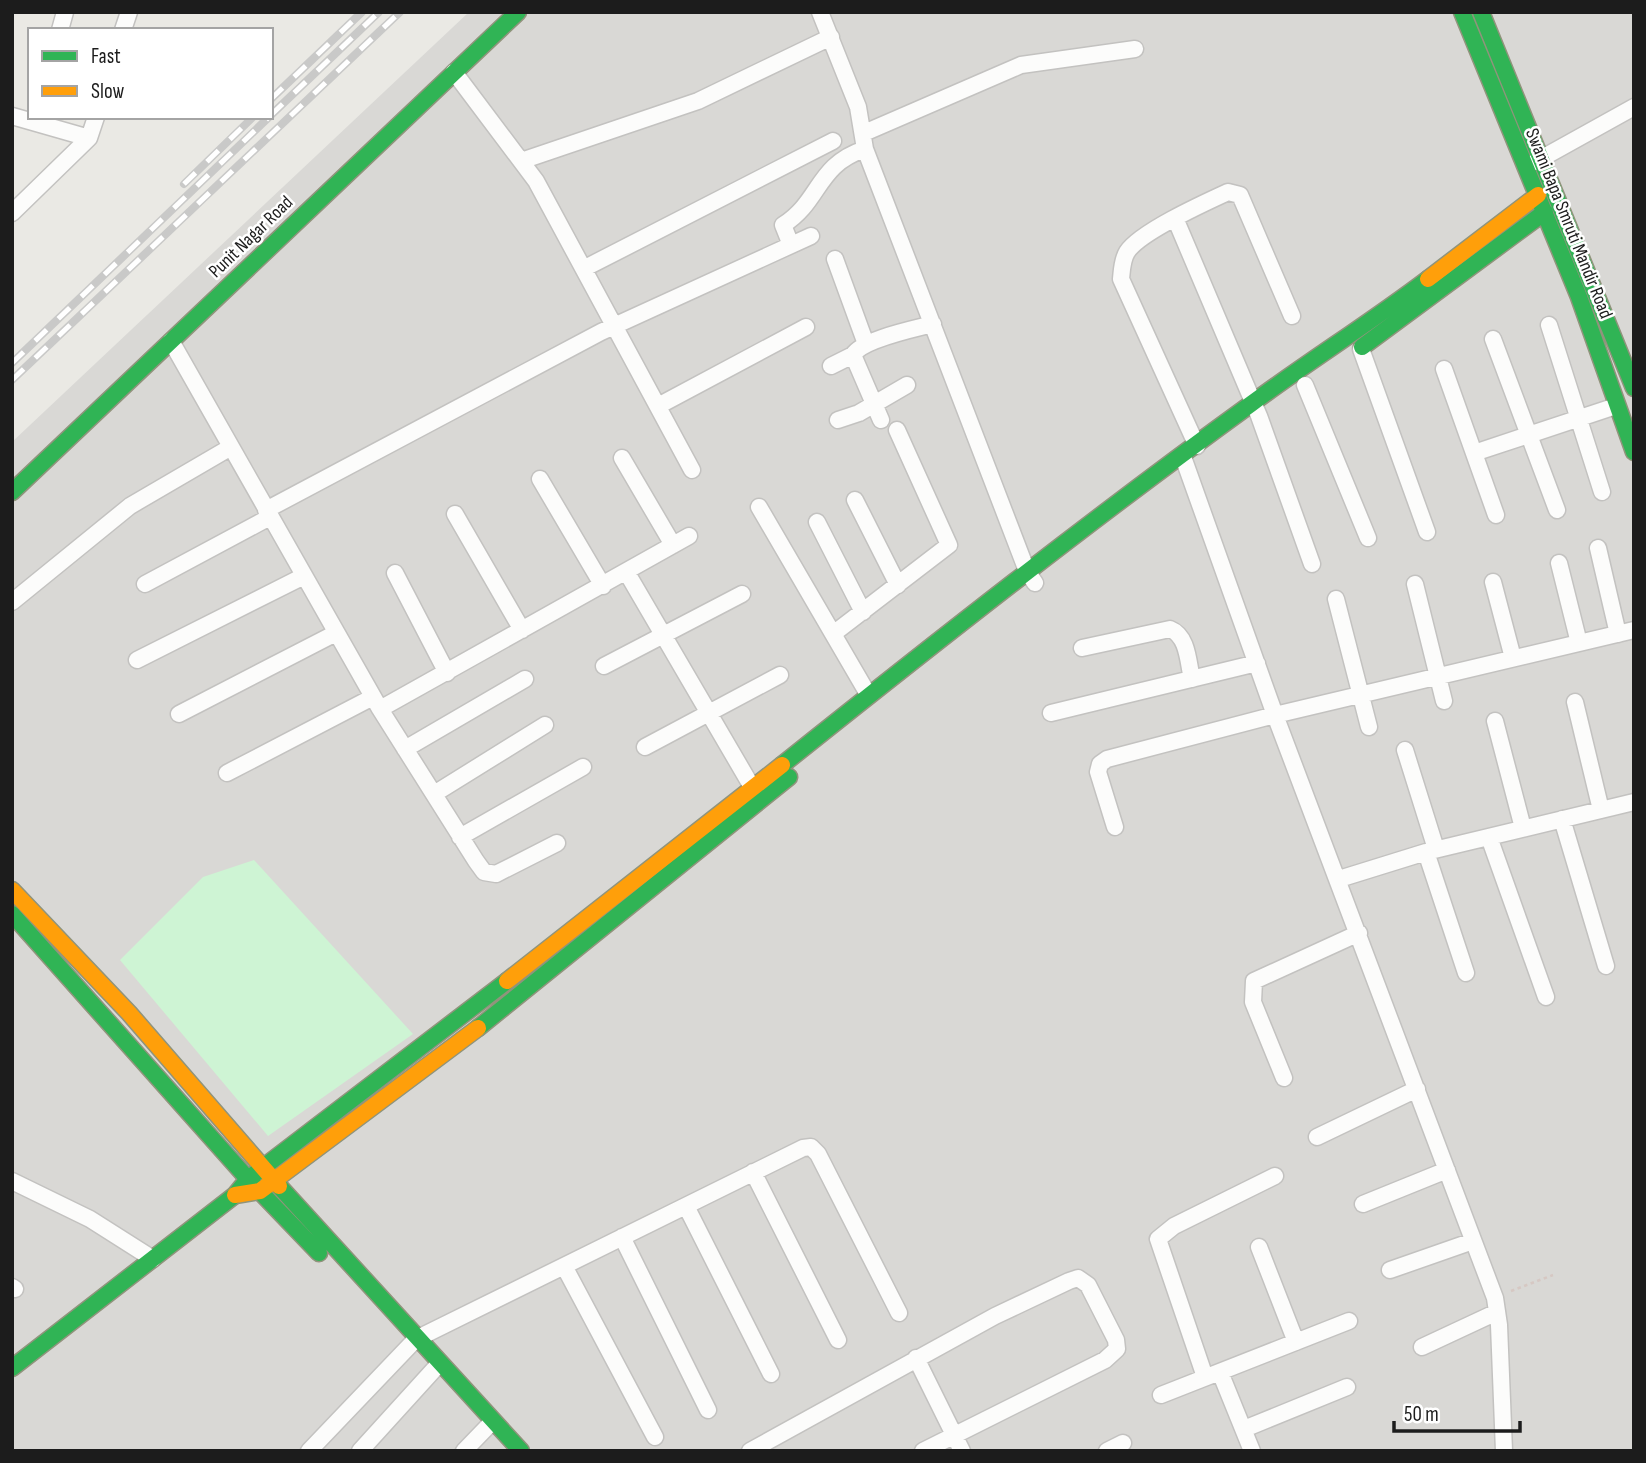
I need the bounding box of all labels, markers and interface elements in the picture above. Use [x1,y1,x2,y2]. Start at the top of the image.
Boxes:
legend [28,28,273,119]
text: Fast [91,44,121,69]
text: Slow [91,79,125,104]
street label: Swami Bapa Smruti Mandir Road [1520,125,1617,322]
street label: Punit Nagar Road [204,191,298,283]
scale bar [1394,1390,1520,1434]
text: 50 m [1404,1402,1439,1427]

